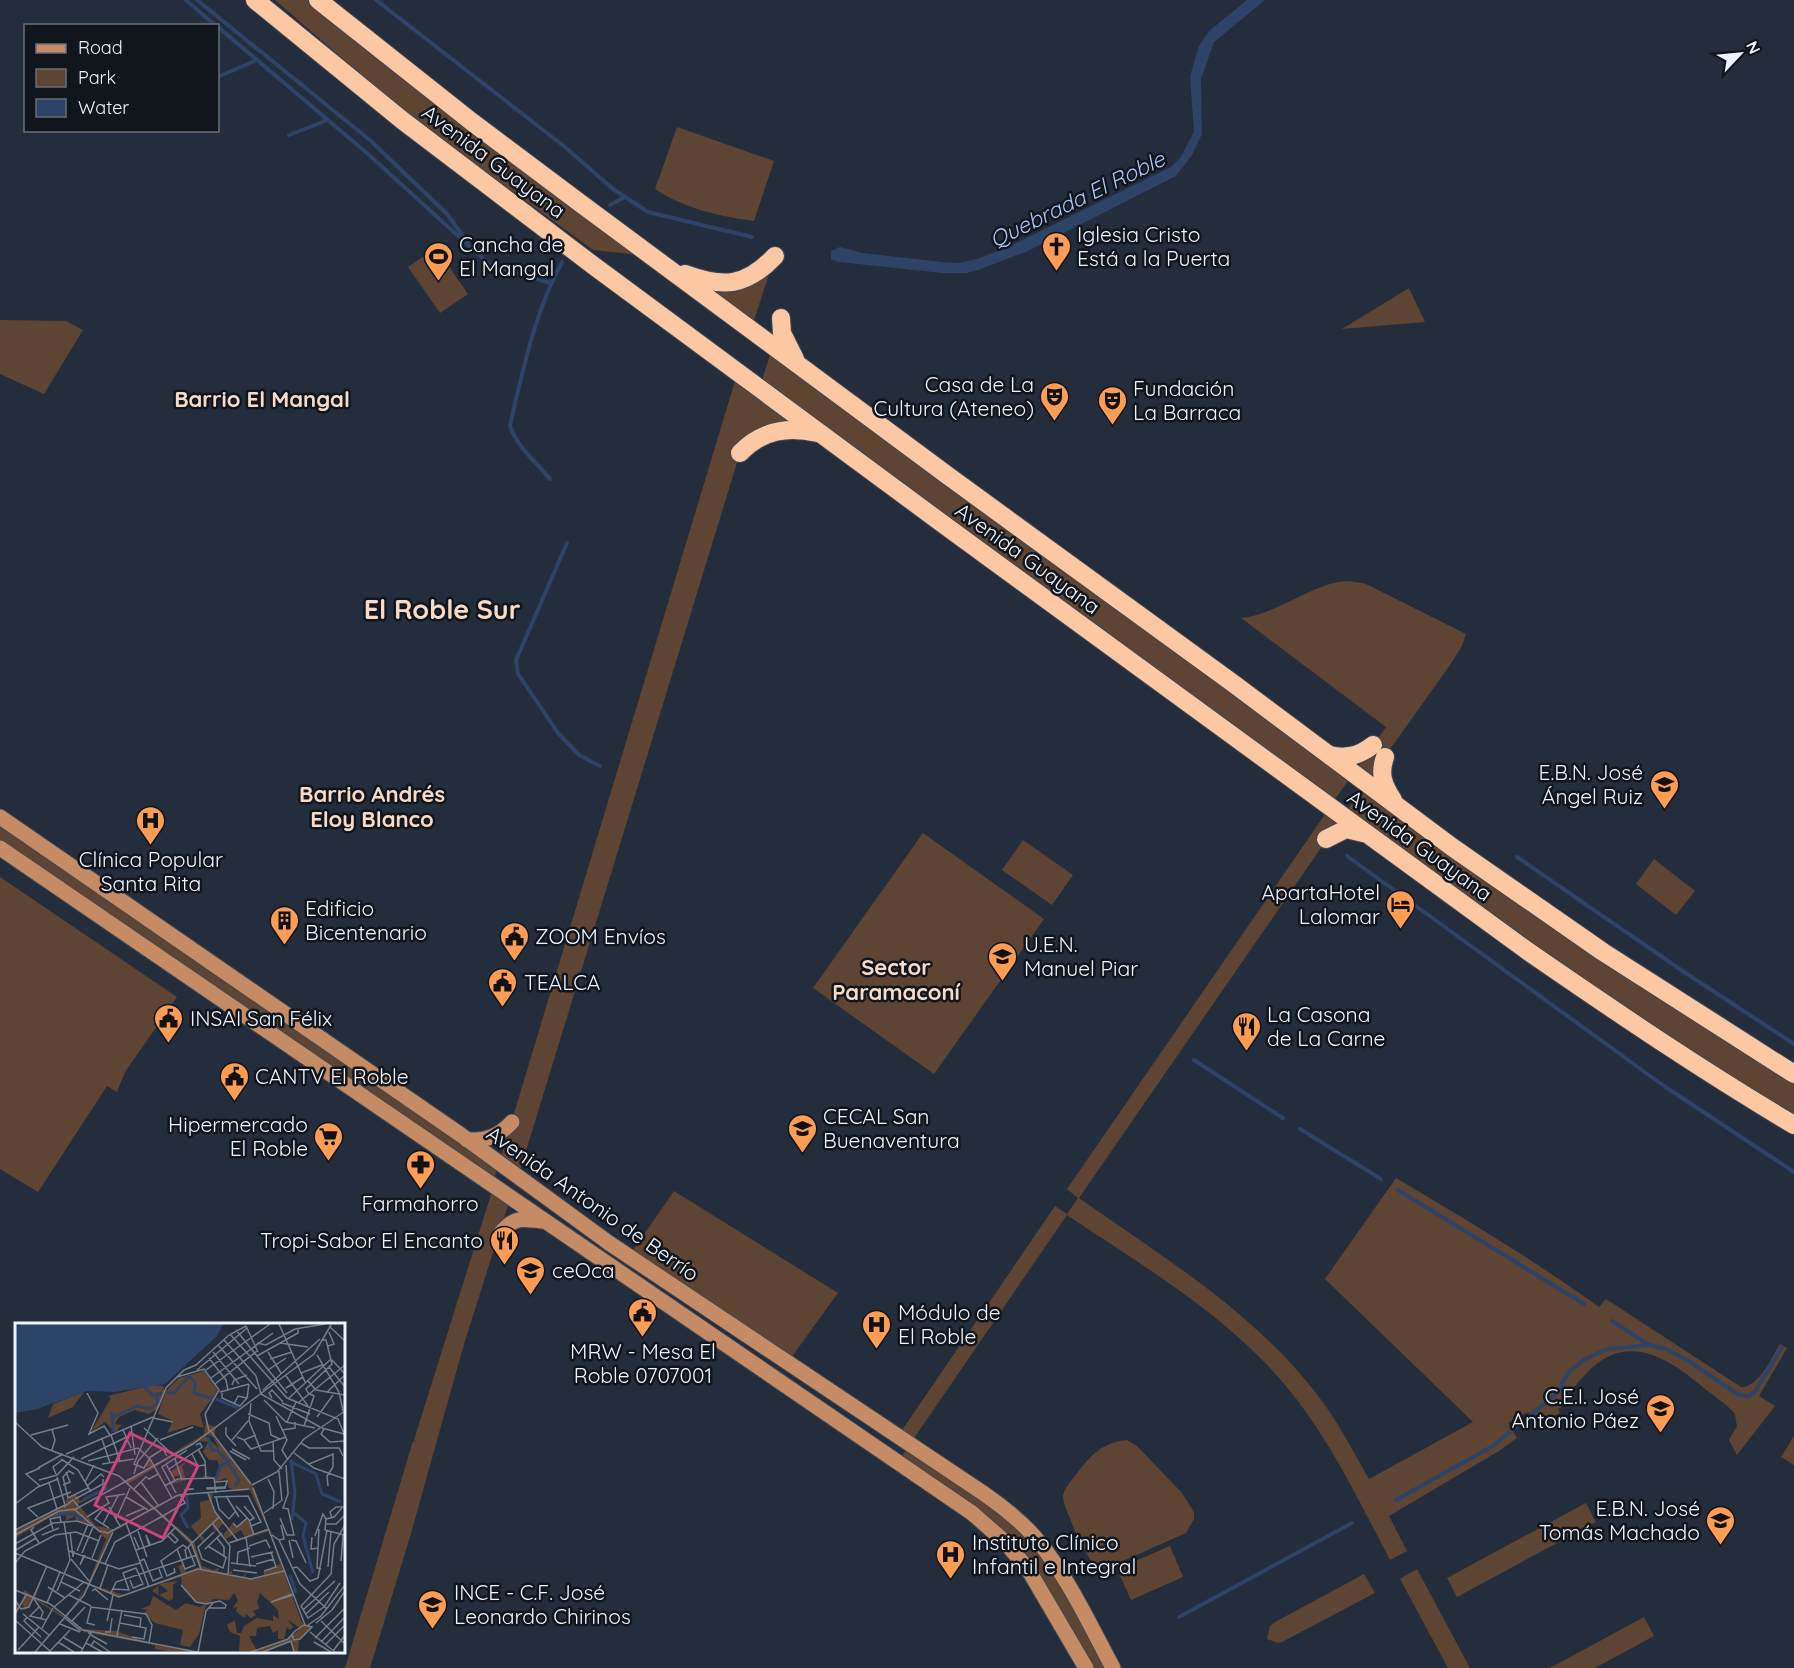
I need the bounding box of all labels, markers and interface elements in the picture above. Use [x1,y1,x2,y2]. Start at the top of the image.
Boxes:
legend [24,24,219,132]
north arrow [1710,24,1770,84]
text: Road [78,36,123,59]
text: N [1742,38,1765,57]
text: Park [78,66,116,89]
text: Water [78,96,129,119]
street label: Avenida Guayana [417,99,571,223]
water label: Quebrada El Roble [985,144,1171,254]
place label: Iglesia Cristo Está a la Puerta [1077,221,1230,271]
church icon: Iglesia Cristo Está a la Puerta [1040,230,1072,272]
place label: Cancha de El Mangal [459,231,563,281]
sports icon: Cancha de El Mangal [422,240,454,282]
place label: Casa de La Cultura (Ateneo) [873,371,1034,421]
place label: Fundación La Barraca [1133,375,1241,425]
theatre icon: Casa de La Cultura (Ateneo) [1039,380,1071,422]
theatre icon: Fundación La Barraca [1096,384,1128,426]
district label: Barrio El Mangal [174,385,350,413]
street label: Avenida Guayana [951,497,1105,619]
district label: El Roble Sur [364,592,521,626]
place label: E.B.N. José Ángel Ruiz [1539,759,1643,809]
school or university icon: E.B.N. José Ángel Ruiz [1648,768,1680,810]
district label: Barrio Andrés Eloy Blanco [299,780,445,833]
street label: Avenida Guayana [1343,784,1497,906]
hospital icon: Clínica Popular Santa Rita [135,804,167,846]
place label: Clínica Popular Santa Rita [79,846,223,896]
place label: ApartaHotel Lalomar [1262,879,1380,929]
hotel icon: ApartaHotel Lalomar [1385,888,1417,930]
place label: Edificio Bicentenario [305,895,427,945]
building icon: Edificio Bicentenario [268,904,300,946]
public building icon: ZOOM Envíos [498,920,530,962]
place label: ZOOM Envíos [535,923,666,949]
place label: U.E.N. Manuel Piar [1024,931,1138,981]
school or university icon: U.E.N. Manuel Piar [987,940,1019,982]
district label: Sector Paramaconí [832,953,961,1006]
public building icon: TEALCA [487,966,519,1008]
place label: TEALCA [524,969,600,995]
place label: La Casona de La Carne [1267,1001,1385,1051]
public building icon: INSAI San Félix [153,1002,185,1044]
place label: INSAI San Félix [190,1005,332,1031]
restaurant icon: La Casona de La Carne [1230,1010,1262,1052]
public building icon: CANTV El Roble [218,1060,250,1102]
place label: CANTV El Roble [255,1063,409,1089]
place label: CECAL San Buenaventura [823,1103,960,1153]
place label: Hipermercado El Roble [168,1111,308,1161]
school or university icon: CECAL San Buenaventura [786,1112,818,1154]
supermarket icon: Hipermercado El Roble [313,1120,345,1162]
street label: Avenida Antonio de Berrío [482,1120,704,1286]
pharmacy icon: Farmahorro [404,1148,436,1190]
place label: Farmahorro [361,1190,479,1216]
restaurant icon: Tropi-Sabor El Encanto [488,1224,520,1266]
place label: Tropi-Sabor El Encanto [260,1227,483,1253]
school or university icon: ceOca [515,1254,547,1296]
place label: ceOca [552,1257,615,1283]
public building icon: MRW - Mesa El Roble 0707001 [627,1296,659,1338]
place label: Módulo de El Roble [898,1299,1001,1349]
hospital icon: Módulo de El Roble [861,1308,893,1350]
inset map [15,1323,345,1653]
place label: MRW - Mesa El Roble 0707001 [570,1338,716,1388]
place label: C.E.I. José Antonio Páez [1511,1383,1639,1433]
school or university icon: C.E.I. José Antonio Páez [1644,1392,1676,1434]
place label: E.B.N. José Tomás Machado [1539,1495,1700,1545]
school or university icon: E.B.N. José Tomás Machado [1705,1504,1737,1546]
place label: Instituto Clínico Infantil e Integral [972,1529,1136,1579]
hospital icon: Instituto Clínico Infantil e Integral [935,1538,967,1580]
place label: INCE - C.F. José Leonardo Chirinos [454,1579,631,1629]
school or university icon: INCE - C.F. José Leonardo Chirinos [417,1588,449,1630]

